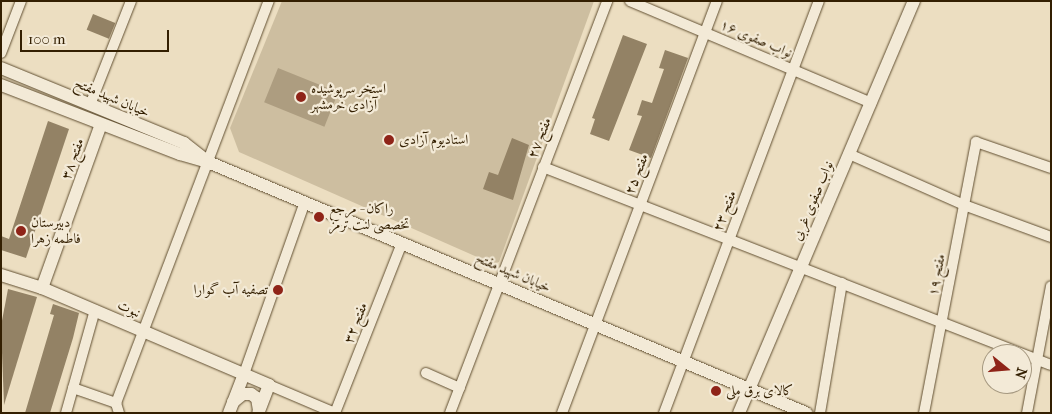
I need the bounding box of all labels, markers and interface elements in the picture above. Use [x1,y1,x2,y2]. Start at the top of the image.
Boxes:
street label: نواب صفوی ۱۶ [718,16,794,62]
scale bar [22,20,171,52]
text: 100 m [28,30,66,48]
street label: خیابان شهید مفتح [72,75,152,121]
place label: استخر سرپوشیده آزادی خرمشهر [311,81,386,114]
marker: استخر سرپوشیده آزادی خرمشهر [295,91,307,103]
street label: مفتح ۲۷ [525,115,555,161]
place label: استادیوم آزادی [399,132,468,148]
marker: استادیوم آزادی [383,134,395,146]
street label: مفتح ۳۸ [58,136,88,182]
street label: مفتح ۲۵ [622,151,652,197]
street label: نواب صفوی غربی [789,159,837,243]
street label: مفتح ۲۳ [710,188,740,234]
place label: راکان - مرجع تخصصی لنت ترمز [329,201,410,233]
marker: راکان - مرجع تخصصی لنت ترمز [313,211,325,223]
place label: دبیرستان فاطمه زهرا [31,215,81,248]
marker: دبیرستان فاطمه زهرا [15,225,27,237]
street label: خیابان شهید مفتح [473,250,553,296]
street label: مفتح ۱۹ [925,253,949,297]
place label: تصفیه آب گوارا [193,282,268,298]
marker: تصفیه آب گوارا [272,284,284,296]
street label: نبوت [115,296,143,322]
street label: مفتح ۳۲ [341,300,371,346]
north arrow [982,344,1032,394]
text: N [1011,366,1031,381]
place label: کالای برق ملی [726,383,794,399]
marker: کالای برق ملی [710,385,722,397]

